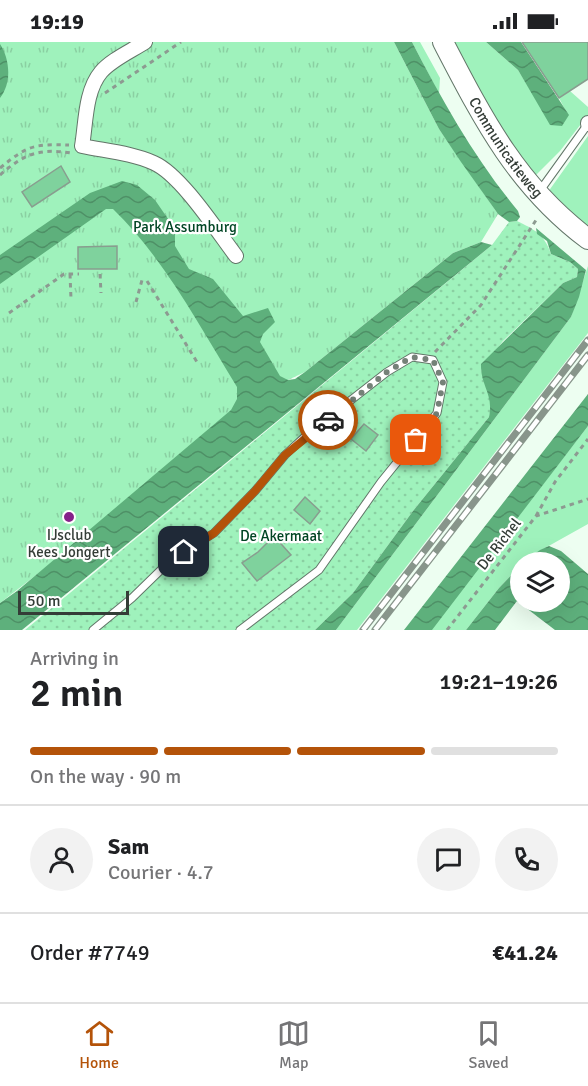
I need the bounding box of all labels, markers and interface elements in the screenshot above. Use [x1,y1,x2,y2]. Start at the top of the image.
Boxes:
text: 19:19 [30,8,84,35]
street label: Communicatieweg [465,94,547,202]
park label: Park Assumburg [133,218,237,236]
courier [298,390,358,450]
icon: car [312,404,345,437]
pin [390,414,441,465]
icon: bag [399,423,432,456]
marker: IJsclub Kees Jongert [62,510,76,524]
street label: De Richel [473,515,525,573]
place label: IJsclub Kees Jongert [28,526,110,561]
pin [158,526,209,577]
park label: De Akermaat [240,527,322,545]
icon: home [167,535,200,568]
map controls [510,552,570,612]
button: layers [510,552,570,612]
scale bar [18,588,129,616]
text: 50 m [27,591,61,611]
text: Arriving in [30,646,119,671]
text: 19:21–19:26 [440,668,558,695]
text: 2 min [30,669,123,717]
text: On the way · 90 m [30,764,181,789]
button: person [30,828,93,891]
button: chat [417,828,480,891]
button: phone [495,828,558,891]
text: Sam [108,833,149,860]
text: Courier · 4.7 [108,860,214,885]
text: Order #7749 [30,939,150,966]
text: €41.24 [492,939,558,966]
tab: Home [79,1017,119,1073]
tab: Map [277,1017,310,1073]
tab: Saved [469,1017,509,1073]

